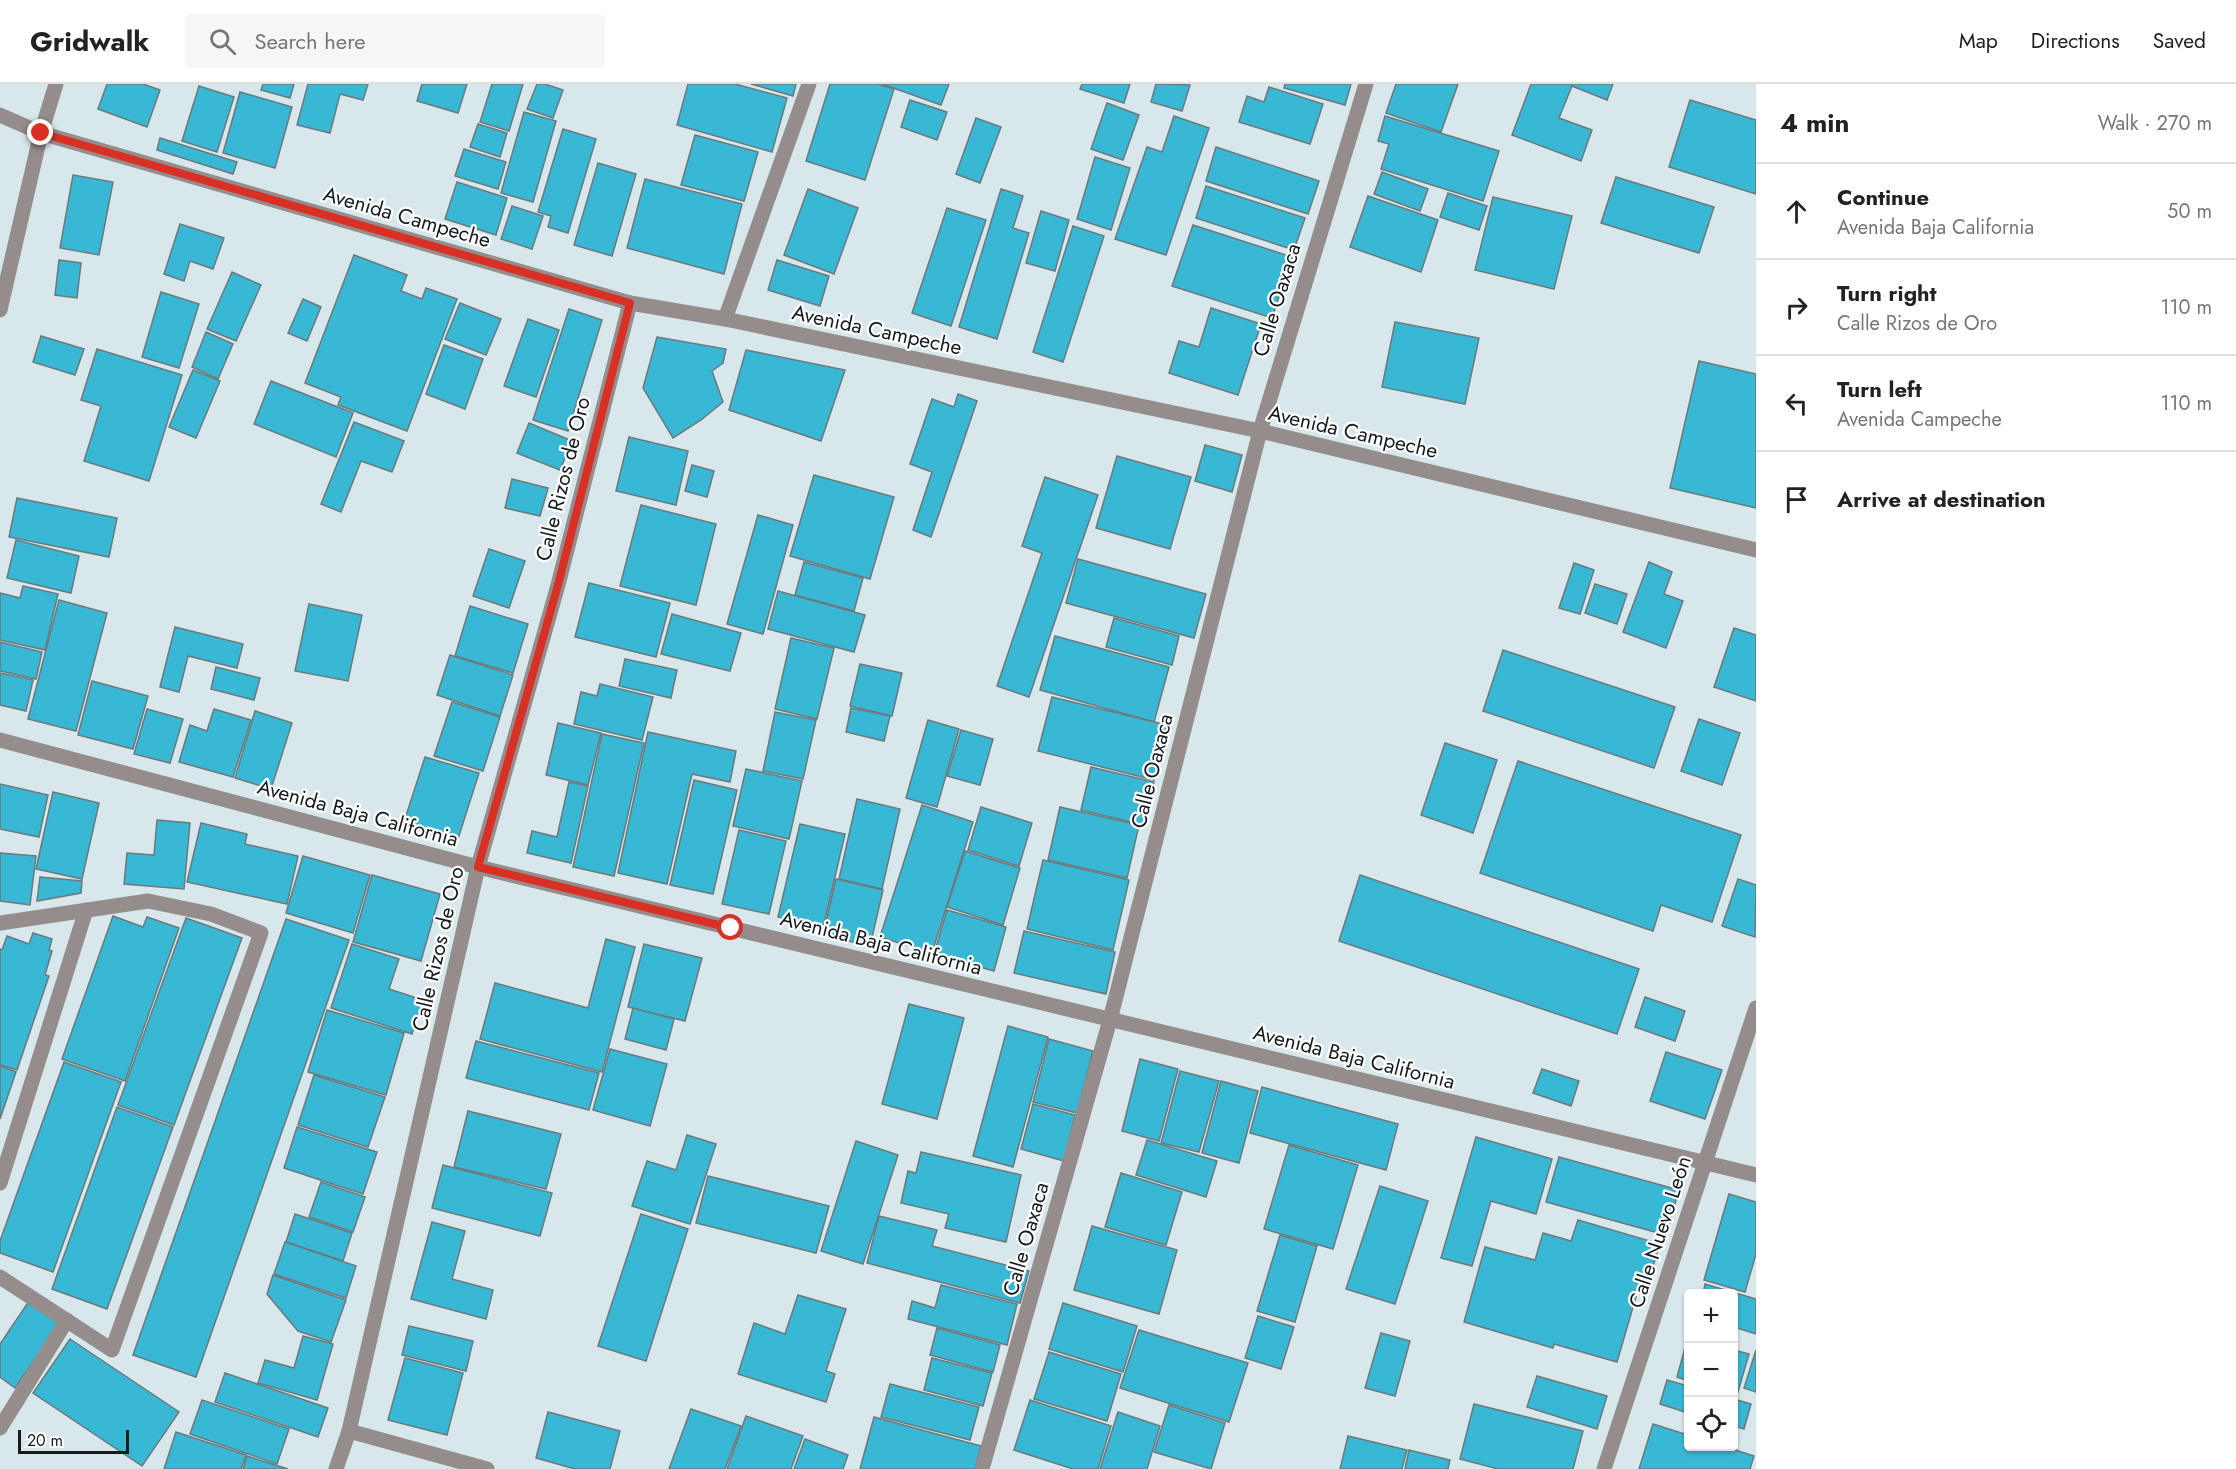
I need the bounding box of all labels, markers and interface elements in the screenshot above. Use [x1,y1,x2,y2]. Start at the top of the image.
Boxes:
search box [185,14,605,68]
text: Gridwalk [30,21,149,62]
icon: search [206,25,239,58]
text: Search here [254,25,366,57]
text: Map [1959,26,1998,56]
text: Directions [2031,26,2120,56]
text: Saved [2153,26,2206,56]
text: 4 min [1780,104,1849,142]
text: Walk · 270 m [2098,109,2212,138]
route end [27,119,53,145]
street label: Avenida Campeche [320,179,494,255]
text: Continue [1837,181,1929,213]
icon: ahead [1780,195,1813,228]
text: 50 m [2167,197,2212,226]
text: Avenida Baja California [1837,213,2034,242]
street label: Calle Oaxaca [1246,240,1308,360]
text: Turn right [1837,277,1937,309]
icon: right [1780,291,1813,324]
text: 110 m [2160,293,2212,322]
street label: Avenida Campeche [789,297,965,363]
text: Calle Rizos de Oro [1837,309,1997,338]
text: Turn left [1837,373,1922,405]
icon: left [1780,387,1813,420]
text: 110 m [2160,389,2212,418]
street label: Calle Rizos de Oro [528,394,598,564]
street label: Avenida Campeche [1265,398,1441,466]
text: Avenida Campeche [1837,405,2002,434]
icon: arrive [1780,483,1813,516]
text: Arrive at destination [1837,483,2046,515]
street label: Calle Oaxaca [1123,711,1181,831]
street label: Avenida Baja California [254,772,462,854]
street label: Calle Rizos de Oro [404,864,472,1034]
street label: Avenida Baja California [777,903,985,983]
route start [717,914,743,940]
street label: Avenida Baja California [1250,1017,1458,1097]
street label: Calle Nuevo León [1621,1152,1699,1312]
street label: Calle Oaxaca [995,1179,1057,1299]
map controls [1684,1289,1738,1451]
button: + [1684,1289,1738,1343]
button: − [1684,1343,1738,1397]
button: locate [1684,1397,1738,1451]
scale bar [18,1427,129,1454]
text: 20 m [27,1429,63,1452]

